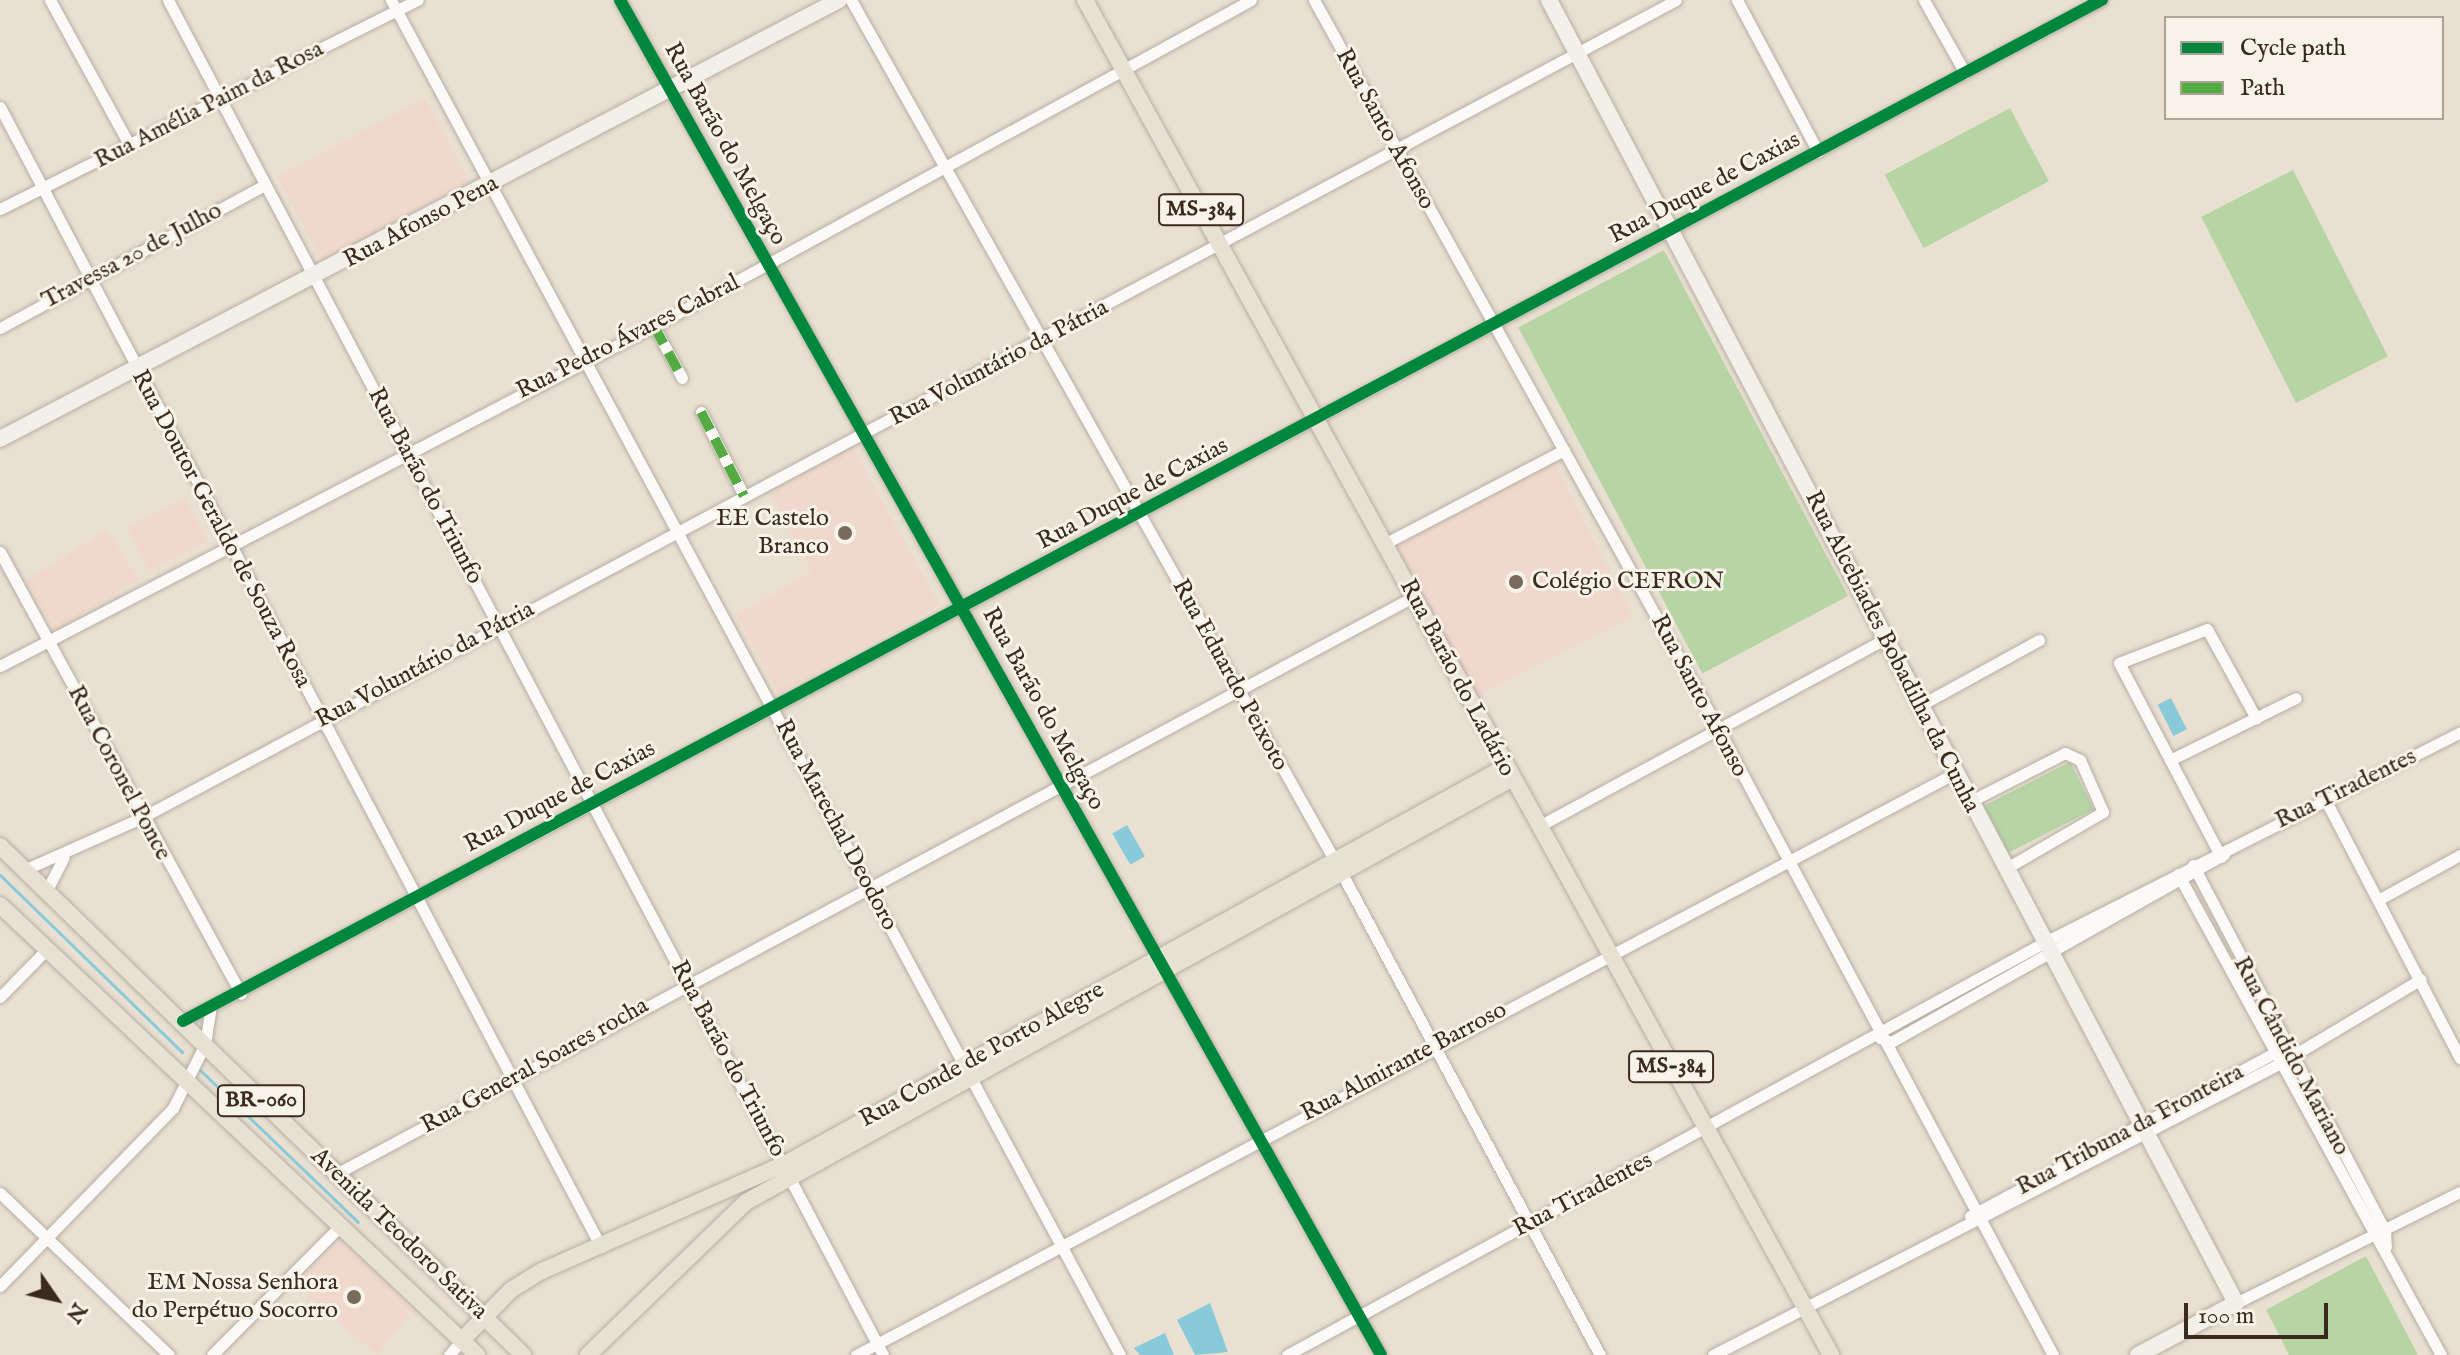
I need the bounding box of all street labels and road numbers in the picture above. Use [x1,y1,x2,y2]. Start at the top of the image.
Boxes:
street label: Rua Amélia Paim da Rosa [90,35,328,175]
street label: Rua Barão do Melgaço [657,38,793,250]
street label: Rua Santo Afonso [1329,43,1441,215]
street label: Rua Duque de Caxias [1605,126,1805,250]
street label: Rua Afonso Pena [339,169,503,275]
road number: MS-384 [1157,192,1245,228]
street label: Travessa 20 de Julho [37,196,227,316]
street label: Rua Pedro Ávares Cabral [512,268,744,406]
street label: Rua Voluntário da Pátria [885,293,1113,433]
street label: Rua Doutor Geraldo de Souza Rosa [125,365,317,693]
street label: Rua Barão do Triunfo [361,383,489,589]
street label: Rua Duque de Caxias [1033,432,1233,556]
street label: Rua Alcebiades Bobadilha da Cunha [1798,486,1986,818]
street label: Rua Eduardo Peixoto [1165,574,1295,776]
street label: Rua Barão do Ladário [1393,574,1521,782]
street label: Rua Voluntário da Pátria [311,595,539,735]
street label: Rua Barão do Melgaço [975,603,1111,815]
street label: Rua Santo Afonso [1644,610,1754,782]
street label: Rua Coronel Ponce [61,681,177,865]
street label: Rua Marechal Deodoro [768,715,904,935]
street label: Rua Duque de Caxias [460,735,660,859]
street label: Rua Tiradentes [2271,742,2421,836]
street label: Rua Cândido Mariano [2226,952,2356,1160]
street label: Rua Barão do Triunfo [664,956,792,1162]
street label: Rua Conde de Porto Alegre [855,976,1109,1134]
street label: Rua General Soares rocha [416,991,654,1141]
street label: Rua Almirante Barroso [1296,996,1512,1128]
road number: MS-384 [1627,1049,1715,1085]
street label: Rua Tribuna da Fronteira [2012,1058,2248,1202]
road number: BR-060 [215,1083,307,1119]
street label: Avenida Teodoro Sativa [305,1142,493,1326]
street label: Rua Tiradentes [1508,1146,1658,1244]

